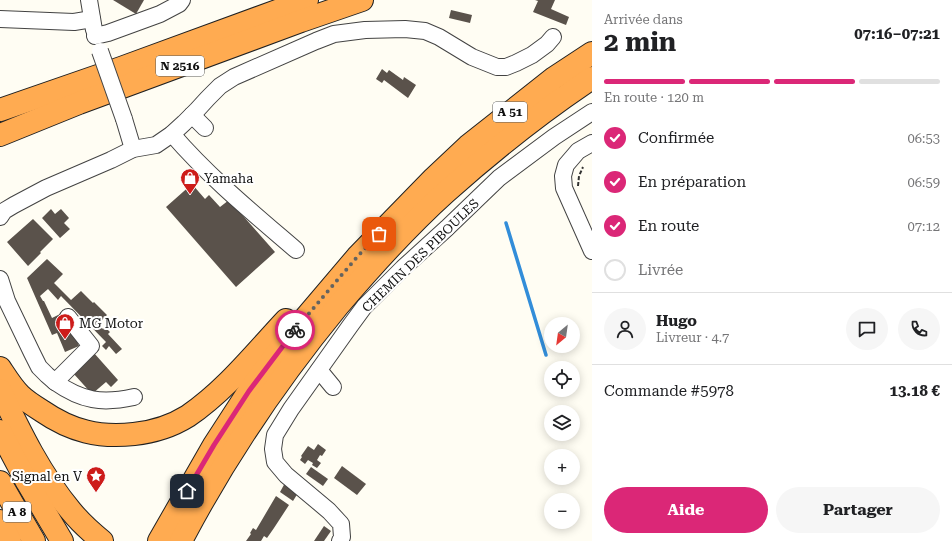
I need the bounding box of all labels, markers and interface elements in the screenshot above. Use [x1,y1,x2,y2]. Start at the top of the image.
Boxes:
text: Arrivée dans [604,12,683,27]
text: 07:16–07:21 [854,25,940,43]
text: 2 min [604,27,676,57]
road number: N 2516 [156,56,204,76]
text: En route · 120 m [604,90,704,105]
road number: A 51 [493,102,527,122]
icon: check [604,127,626,149]
text: Confirmée [638,129,714,147]
text: 06:53 [908,131,940,146]
shop icon: Yamaha [179,167,201,195]
place label: Yamaha [204,171,253,186]
icon: check [604,171,626,193]
text: En préparation [638,173,746,191]
text: 06:59 [908,175,940,190]
street label: CHEMIN DES PIBOULES [359,196,482,315]
icon: check [604,215,626,237]
pin [362,217,396,251]
text: En route [638,217,699,235]
text: 07:12 [908,219,940,234]
icon: bag [368,223,390,245]
text: Livrée [638,261,683,279]
button: person [604,308,646,350]
button: chat [846,308,888,350]
button: phone [898,308,940,350]
courier [275,310,315,350]
shop icon: MG Motor [54,312,76,340]
text: Hugo [656,312,697,330]
place label: MG Motor [79,316,144,331]
north arrow [544,317,580,353]
map controls [544,317,580,529]
icon: bike [284,319,306,341]
text: Livreur · 4.7 [656,330,729,345]
button: locate [544,361,580,397]
text: Commande #5978 [604,382,734,400]
text: 13.18 € [889,382,940,400]
button: layers [544,405,580,441]
button: + [544,449,580,485]
place icon: Signal en V [85,465,107,493]
place label: Signal en V [12,469,82,484]
pin [170,474,204,508]
icon: home [176,480,198,502]
button: Aide [604,487,768,533]
button: Partager [776,487,940,533]
button: − [544,493,580,529]
road number: A 8 [3,502,31,522]

